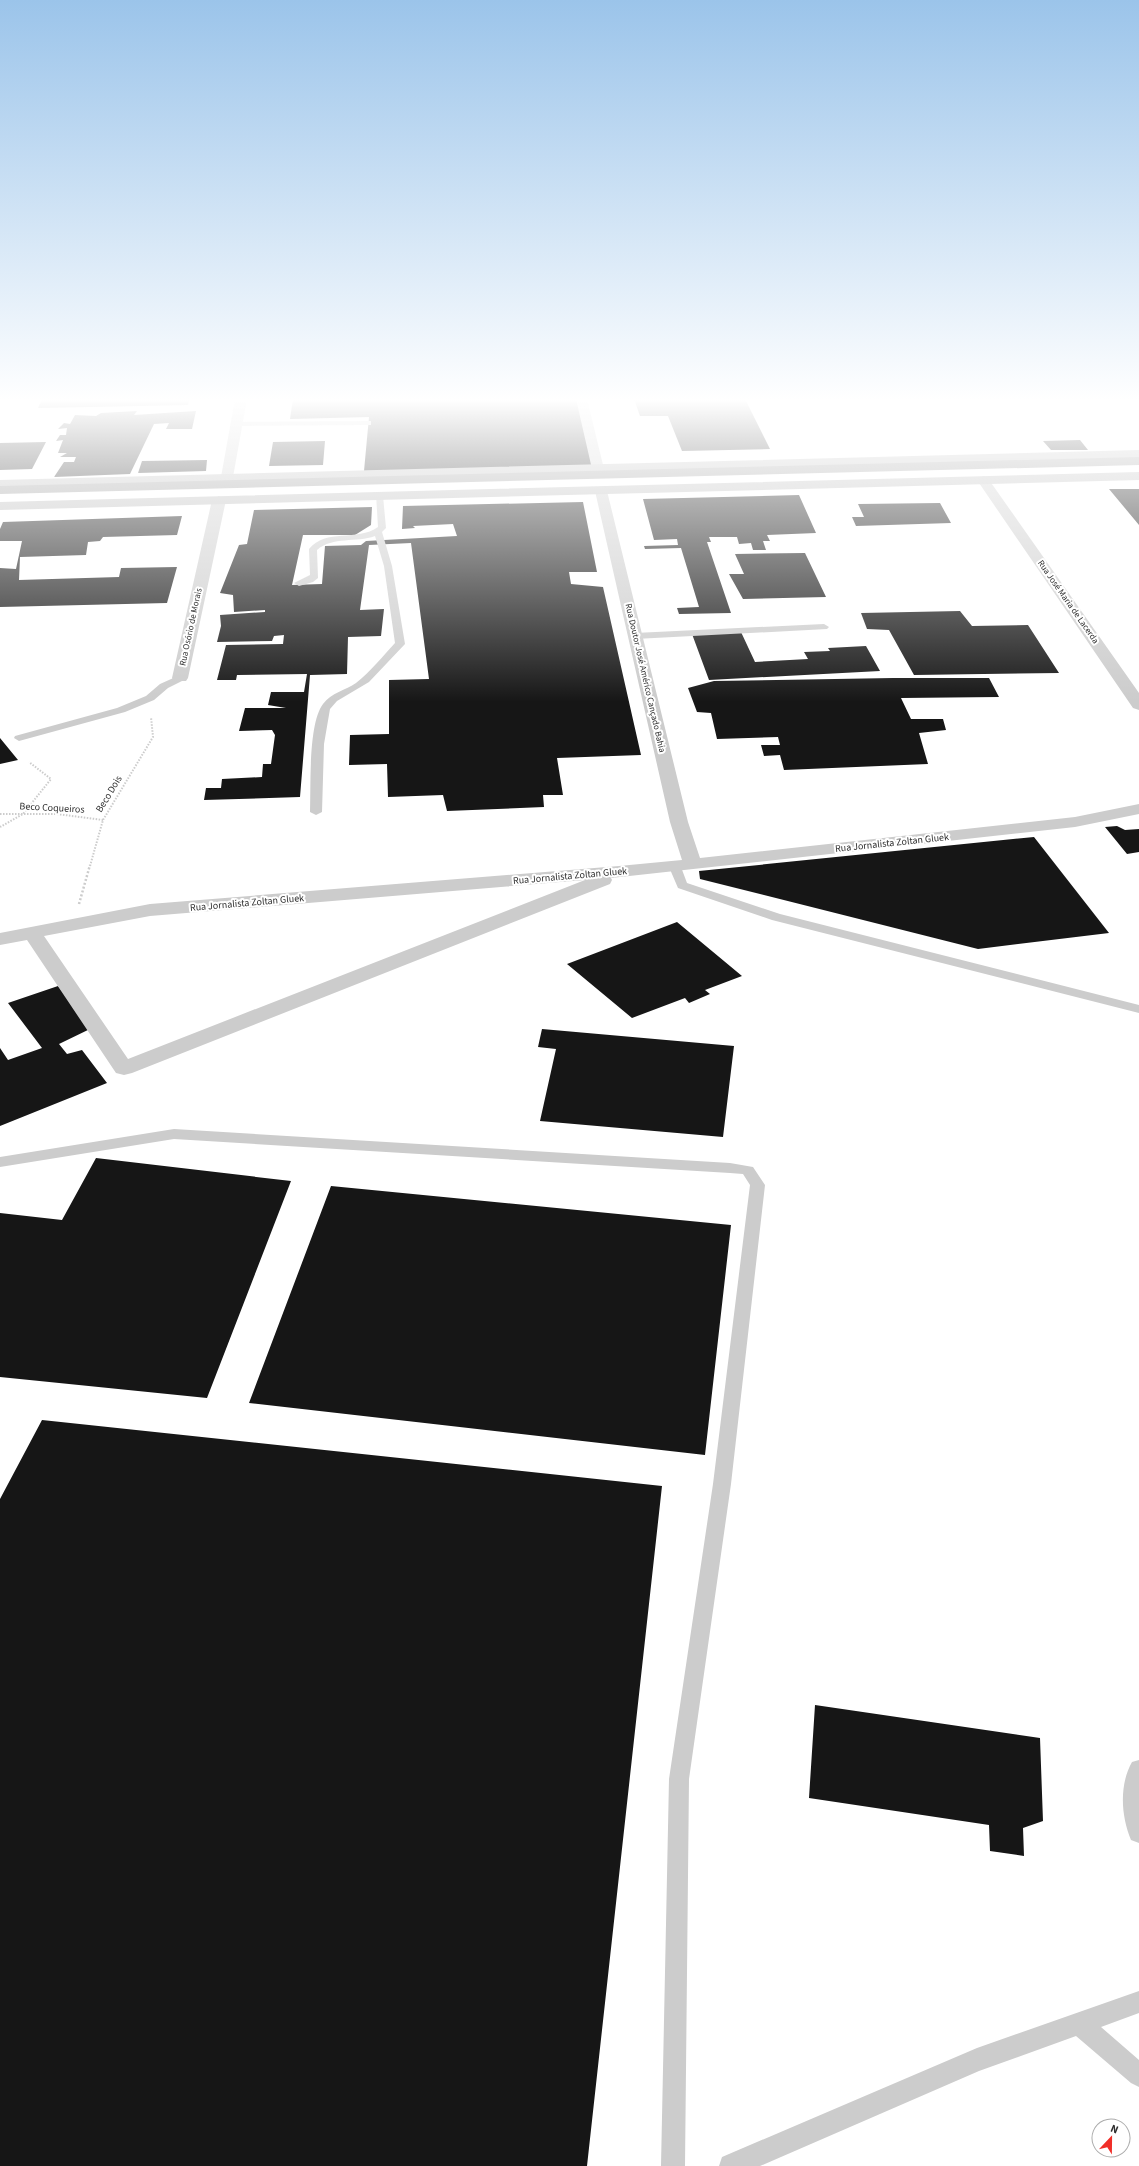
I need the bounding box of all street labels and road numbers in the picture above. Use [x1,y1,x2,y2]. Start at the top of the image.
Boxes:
street label: Rua José Maria de Lacerda [1034,558,1102,646]
street label: Rua Osório de Morais [176,587,206,667]
street label: Rua Doutor José Américo Cançado Bahia [622,602,668,754]
street label: Beco Dois [92,773,126,815]
street label: Beco Coqueiros [19,799,85,817]
street label: Rua Jornalista Zoltan Gluek [834,830,950,856]
street label: Rua Jornalista Zoltan Gluek [512,864,628,888]
street label: Rua Jornalista Zoltan Gluek [189,891,305,915]

